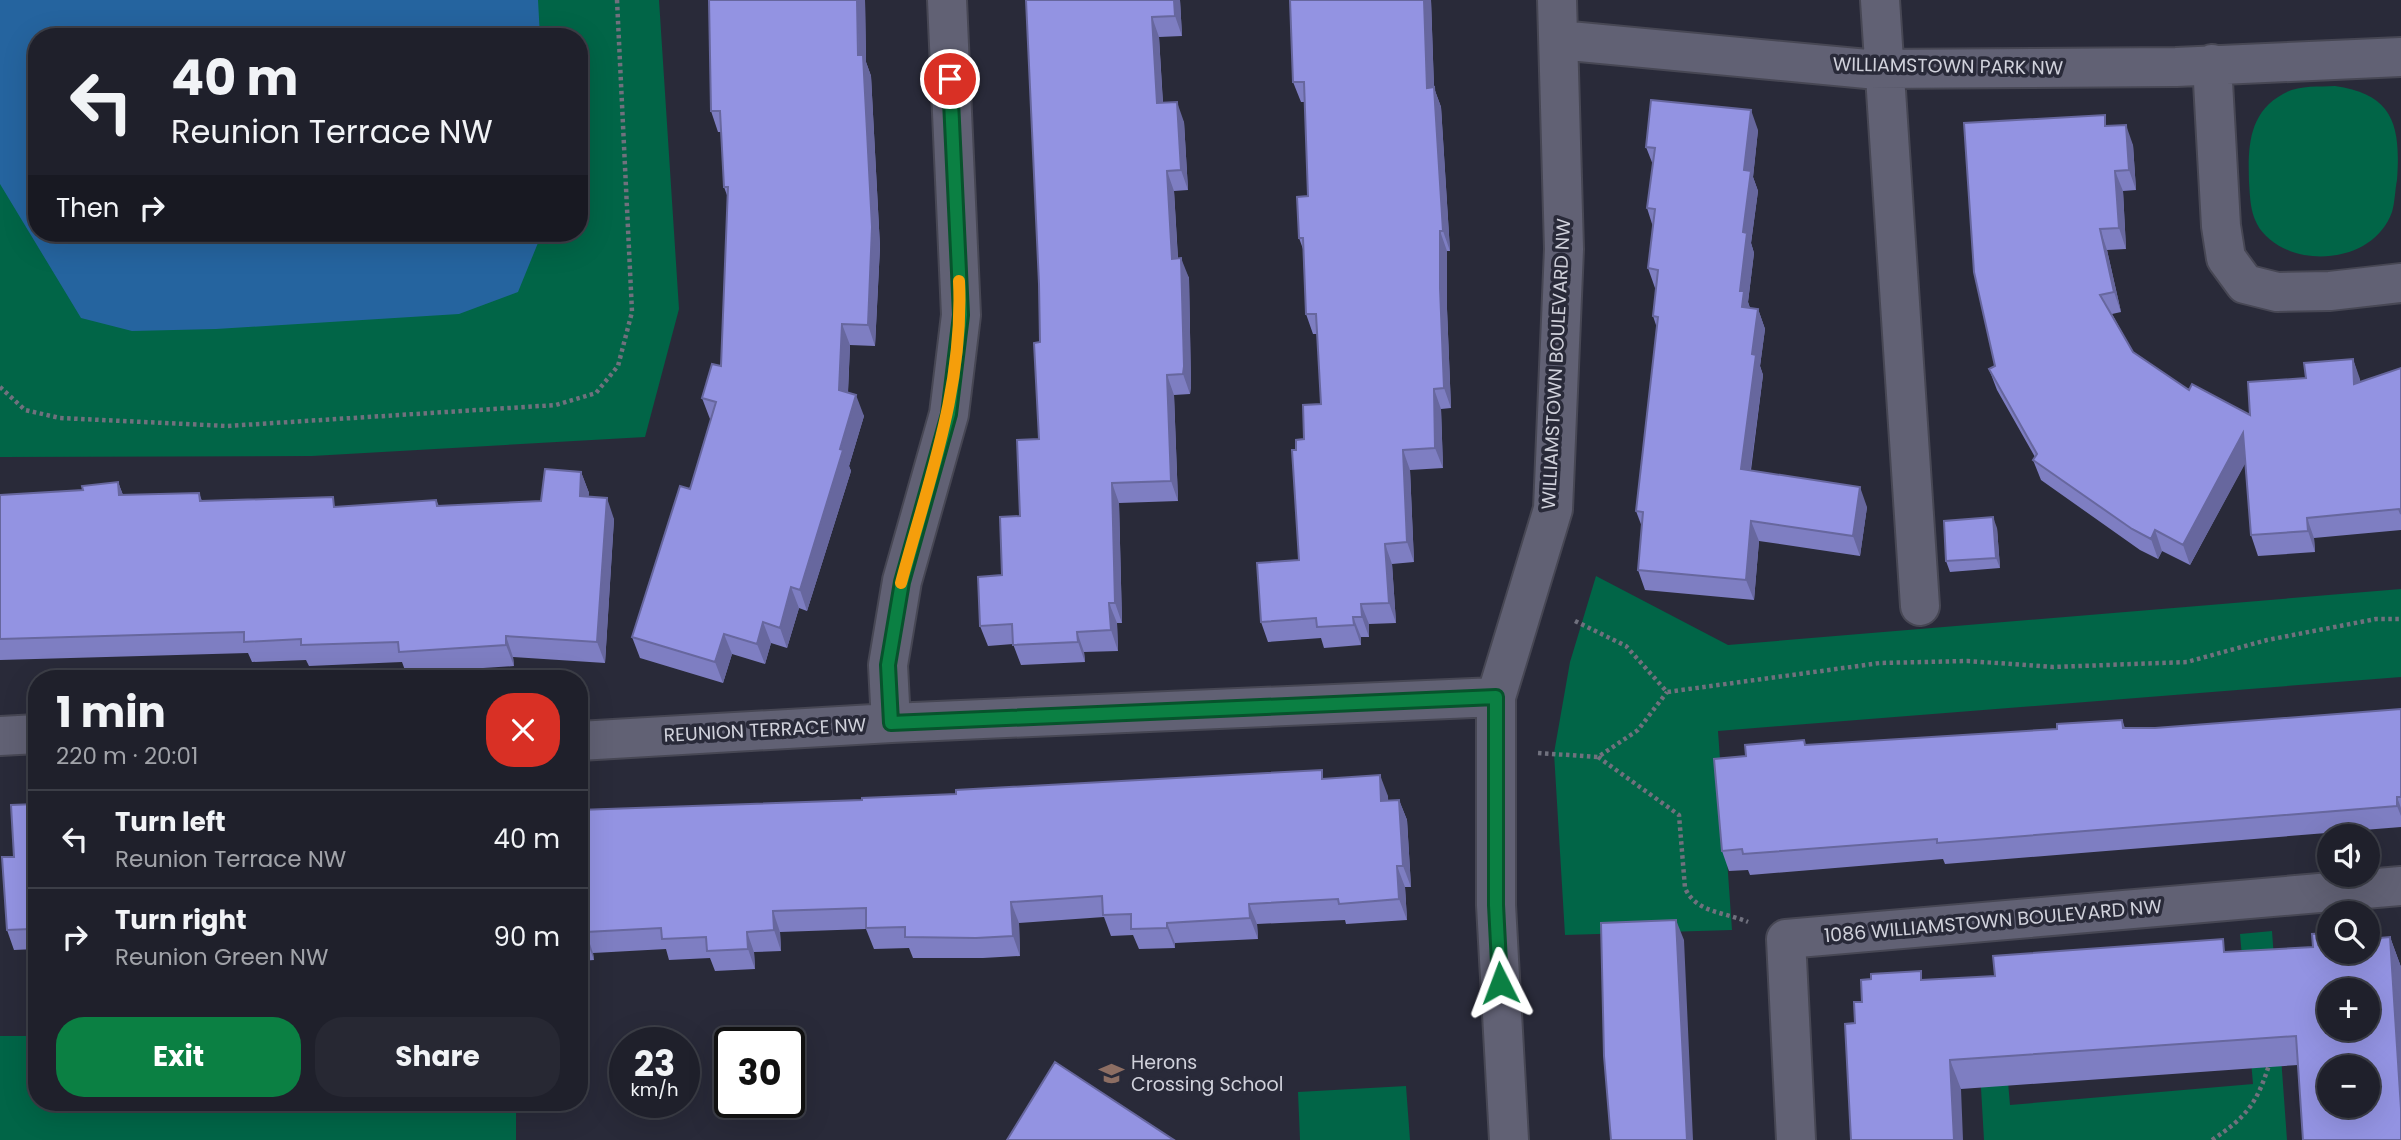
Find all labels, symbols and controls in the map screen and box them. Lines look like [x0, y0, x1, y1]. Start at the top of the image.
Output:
text: 40 m [171, 44, 298, 112]
pin [920, 49, 980, 109]
street label: WILLIAMSTOWN PARK NW [1833, 50, 2064, 82]
icon: left [56, 56, 147, 147]
icon: arrive [931, 60, 969, 98]
text: Reunion Terrace NW [171, 109, 493, 154]
icon: right [133, 189, 171, 227]
text: Then [56, 190, 119, 226]
street label: WILLIAMSTOWN BOULEVARD NW [1535, 217, 1577, 510]
text: 1 min [56, 683, 166, 742]
button: close [486, 693, 560, 767]
street label: REUNION TERRACE NW [663, 711, 867, 749]
text: 220 m · 20:01 [56, 740, 198, 772]
text: Turn left [115, 804, 226, 840]
icon: left [56, 820, 94, 858]
text: 40 m [494, 821, 560, 857]
map controls [2317, 824, 2380, 1118]
button: sound [2317, 824, 2380, 887]
text: Reunion Terrace NW [115, 843, 346, 875]
street label: 1086 WILLIAMSTOWN BOULEVARD NW [1823, 893, 2163, 949]
button: search [2317, 901, 2380, 964]
text: Turn right [115, 902, 247, 938]
icon: right [56, 918, 94, 956]
text: 90 m [494, 919, 560, 955]
text: Reunion Green NW [115, 941, 328, 973]
position arrow [1463, 946, 1537, 1020]
button: + [2317, 978, 2380, 1041]
button: Exit [56, 1017, 301, 1097]
button: Share [315, 1017, 560, 1097]
speed limit sign: 30 [714, 1027, 805, 1118]
text: 23 [634, 1039, 675, 1088]
place label: Herons Crossing School [1131, 1049, 1283, 1098]
button: − [2317, 1055, 2380, 1118]
school or university icon: Herons Crossing School [1097, 1059, 1125, 1087]
text: km/h [631, 1077, 678, 1102]

